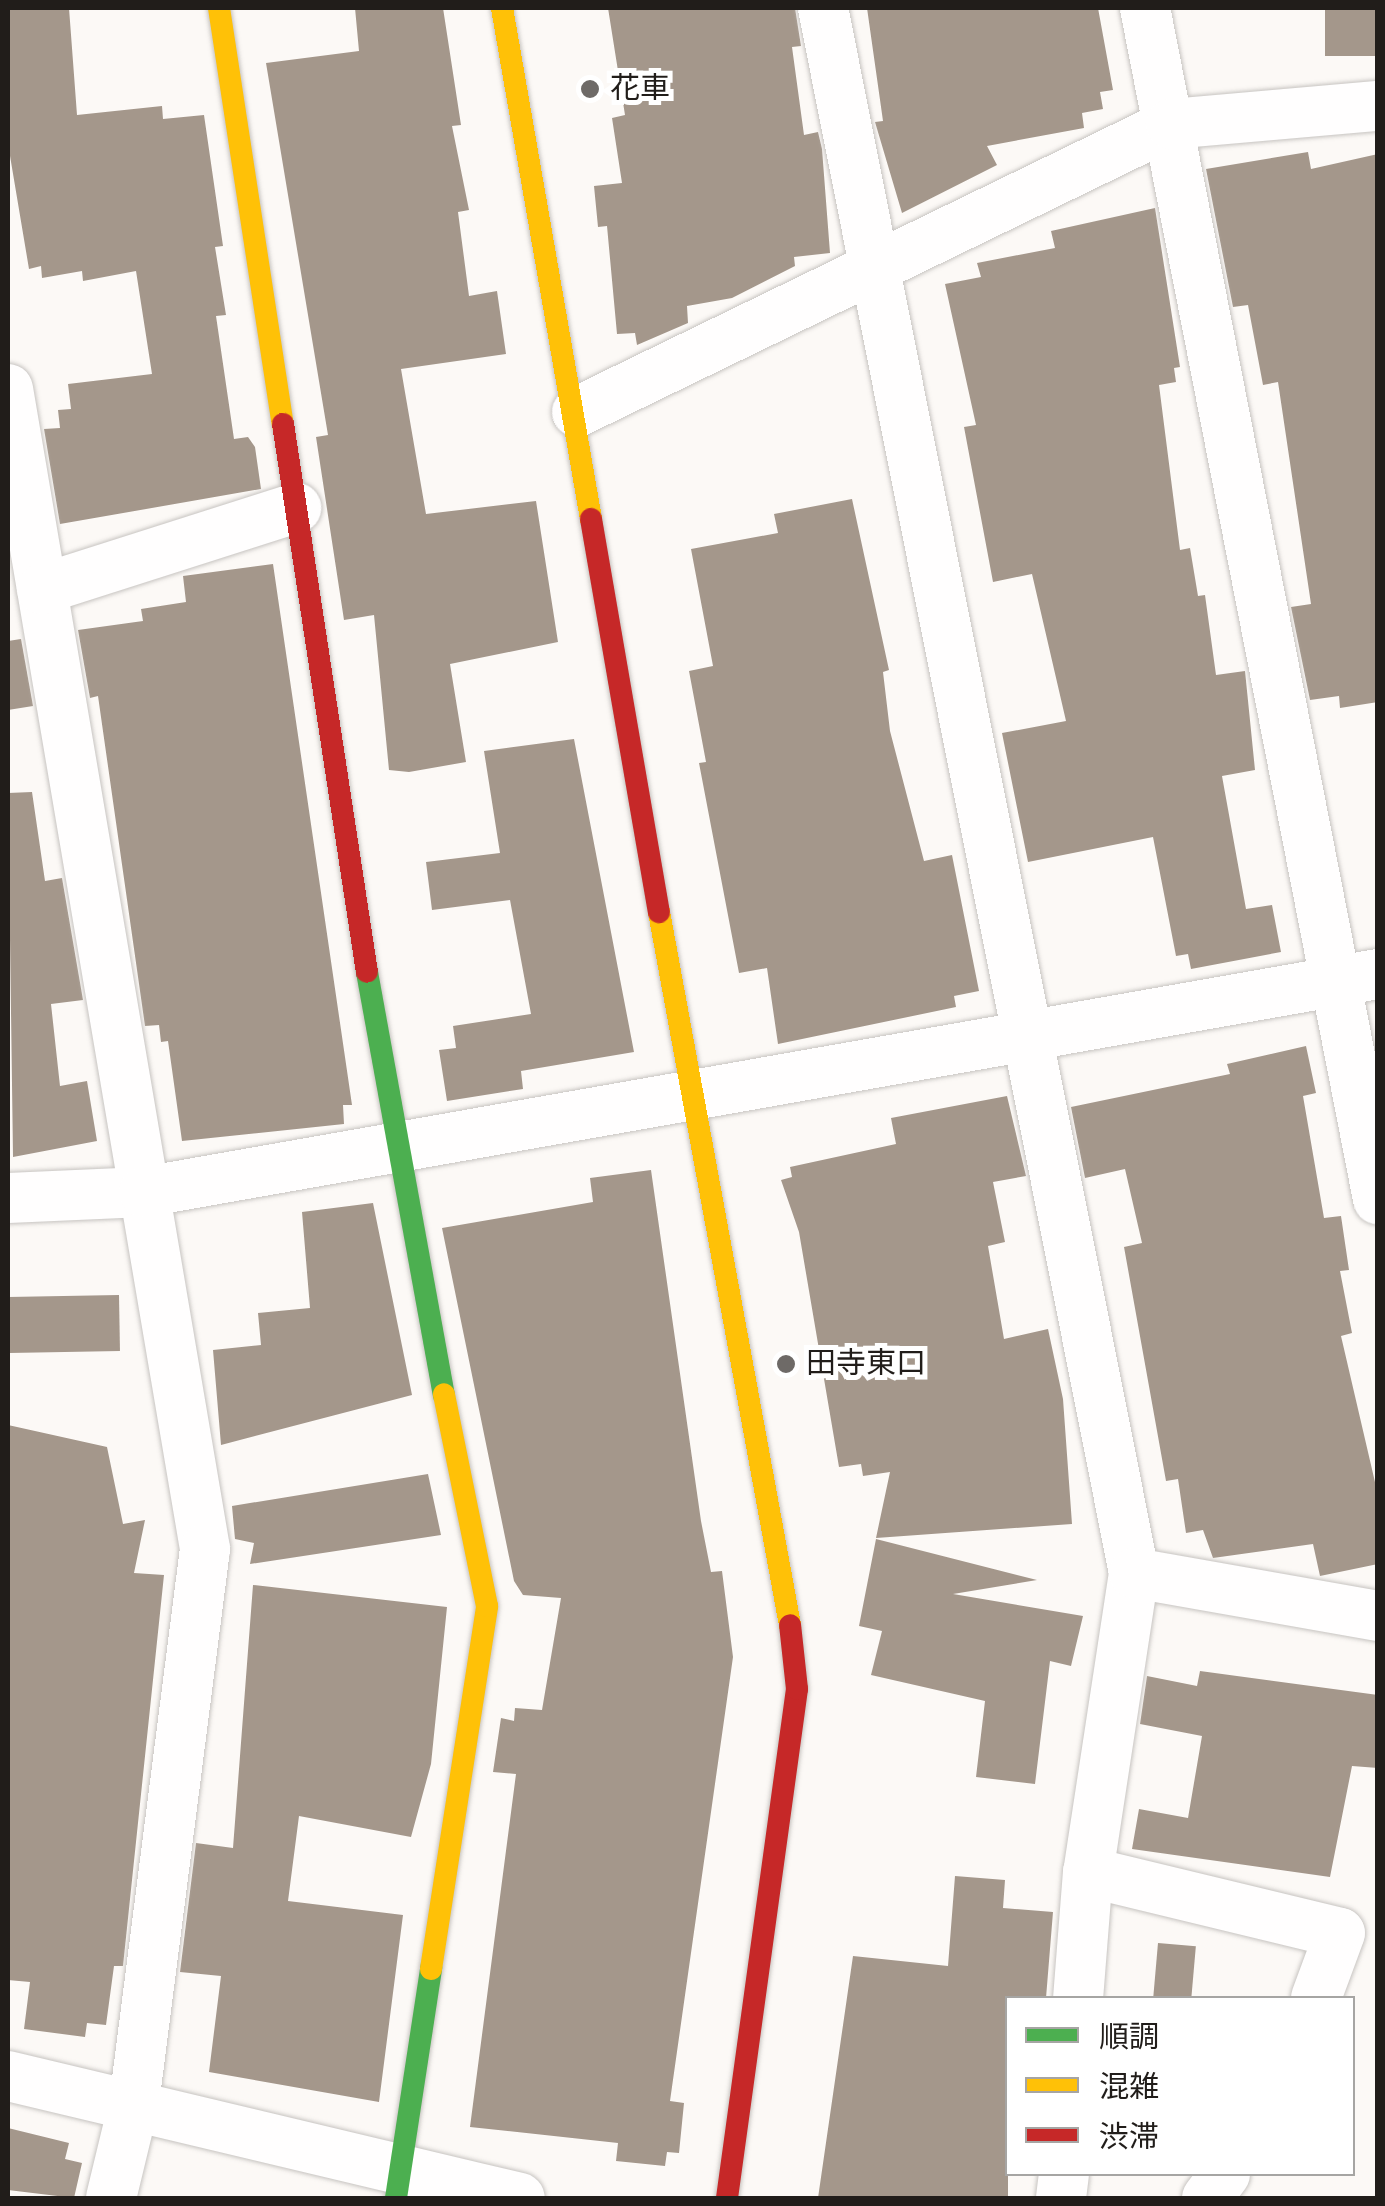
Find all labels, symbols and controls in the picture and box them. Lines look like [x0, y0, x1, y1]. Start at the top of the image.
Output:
place label: 花車 [610, 71, 670, 107]
marker: 花車 [579, 78, 601, 100]
place label: 田寺東口 [806, 1346, 926, 1382]
marker: 田寺東口 [775, 1353, 797, 1375]
legend [1005, 1996, 1355, 2176]
text: 順調 [1099, 2017, 1159, 2058]
text: 混雑 [1099, 2067, 1159, 2108]
text: 渋滞 [1099, 2117, 1159, 2158]

